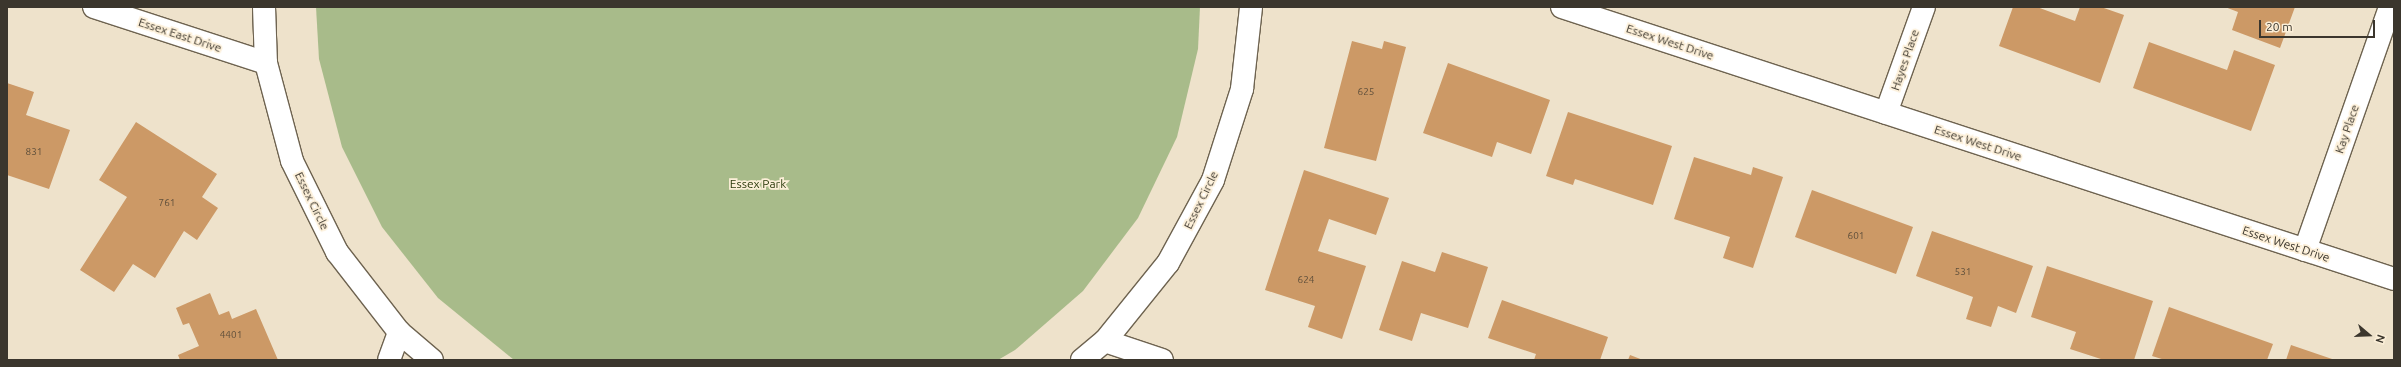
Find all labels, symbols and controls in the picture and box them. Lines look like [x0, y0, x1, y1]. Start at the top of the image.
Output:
scale bar [2261, 12, 2377, 38]
street label: Essex East Drive [137, 15, 223, 55]
text: 20 m [2266, 20, 2293, 33]
street label: Essex West Drive [1624, 21, 1716, 63]
street label: Hayes Place [1888, 28, 1922, 92]
house number: 625 [1358, 86, 1374, 98]
street label: Kay Place [2332, 103, 2362, 155]
street label: Essex West Drive [1932, 122, 2024, 164]
house number: 831 [26, 146, 42, 158]
street label: Essex Circle [1181, 169, 1221, 231]
street label: Essex Circle [292, 170, 332, 232]
park label: Essex Park [730, 177, 786, 191]
house number: 761 [159, 197, 175, 209]
street label: Essex West Drive [2240, 223, 2332, 265]
house number: 601 [1848, 230, 1864, 242]
house number: 531 [1955, 266, 1971, 278]
house number: 624 [1298, 274, 1314, 286]
north arrow [2349, 315, 2389, 355]
house number: 4401 [220, 329, 242, 341]
text: N [2373, 333, 2387, 345]

